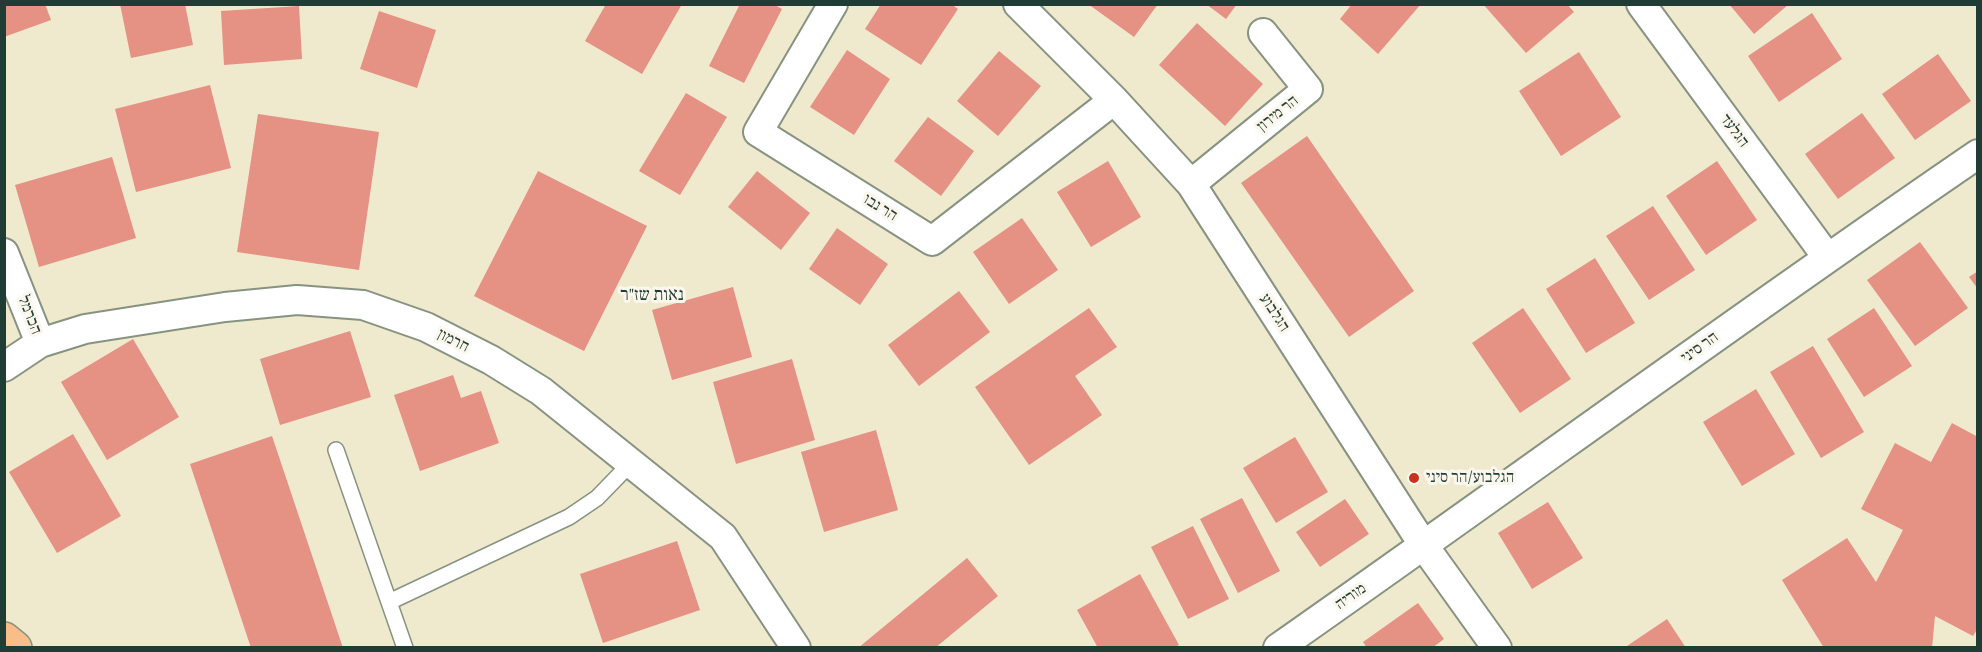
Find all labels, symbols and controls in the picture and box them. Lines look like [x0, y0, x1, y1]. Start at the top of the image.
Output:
street label: הר מירון [1253, 92, 1303, 136]
street label: הגלעד [1715, 111, 1753, 151]
street label: הר נבו [859, 190, 901, 226]
district label: נאות שז"ר [620, 285, 684, 307]
street label: הגלבוע [1255, 290, 1293, 336]
street label: הכרמל [13, 293, 45, 337]
street label: חרמון [434, 325, 472, 357]
street label: הר סיני [1678, 328, 1722, 368]
place label: הגלבוע/הר סיני [1426, 468, 1514, 488]
marker: הגלבוע/הר סיני [1407, 471, 1421, 485]
street label: מוריה [1332, 580, 1370, 614]

